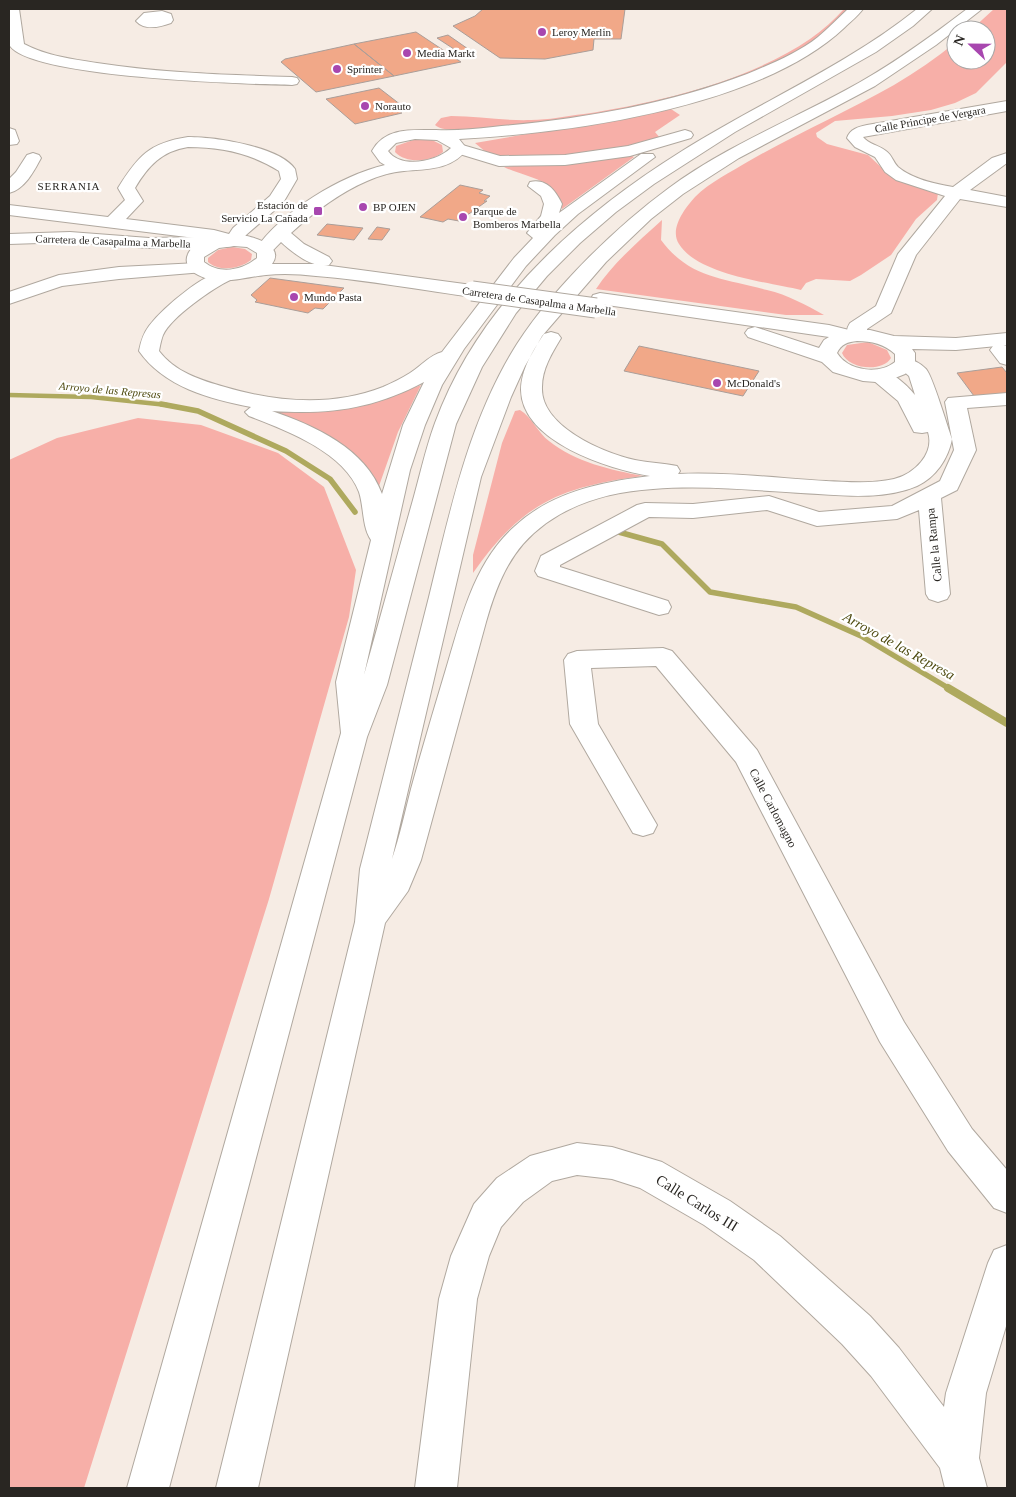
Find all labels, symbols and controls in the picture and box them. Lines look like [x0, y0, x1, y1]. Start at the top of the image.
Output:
north arrow [946, 20, 996, 70]
marker: Leroy Merlin [536, 26, 548, 38]
place label: Leroy Merlin [552, 26, 611, 38]
text: N [951, 33, 968, 48]
marker: Media Markt [401, 47, 413, 59]
place label: Media Markt [417, 47, 475, 59]
marker: Sprinter [331, 63, 343, 75]
place label: Sprinter [347, 63, 383, 75]
marker: Norauto [359, 100, 371, 112]
place label: Norauto [375, 100, 412, 112]
street label: Calle Principe de Vergara [874, 103, 986, 135]
district label: SERRANIA [37, 180, 101, 192]
place label: Estación de Servicio La Cañada [221, 199, 308, 224]
marker: BP OJEN [357, 201, 369, 213]
place label: BP OJEN [373, 201, 416, 213]
marker: Estación de Servicio La Cañada [312, 205, 324, 217]
place label: Parque de Bomberos Marbella [473, 205, 561, 230]
marker: Parque de Bomberos Marbella [457, 211, 469, 223]
street label: Carretera de Casapalma a Marbella [35, 232, 191, 250]
street label: Carretera de Casapalma a Marbella [461, 284, 617, 318]
marker: Mundo Pasta [288, 291, 300, 303]
place label: Mundo Pasta [304, 291, 362, 303]
marker: McDonald's [711, 377, 723, 389]
place label: McDonald's [727, 377, 780, 389]
water label: Arroyo de las Represas [58, 379, 161, 400]
street label: Calle la Rampa [923, 507, 945, 583]
water label: Arroyo de las Represa [840, 609, 957, 683]
street label: Calle Carlomagno [746, 766, 800, 850]
street label: Calle Carlos III [653, 1171, 741, 1235]

